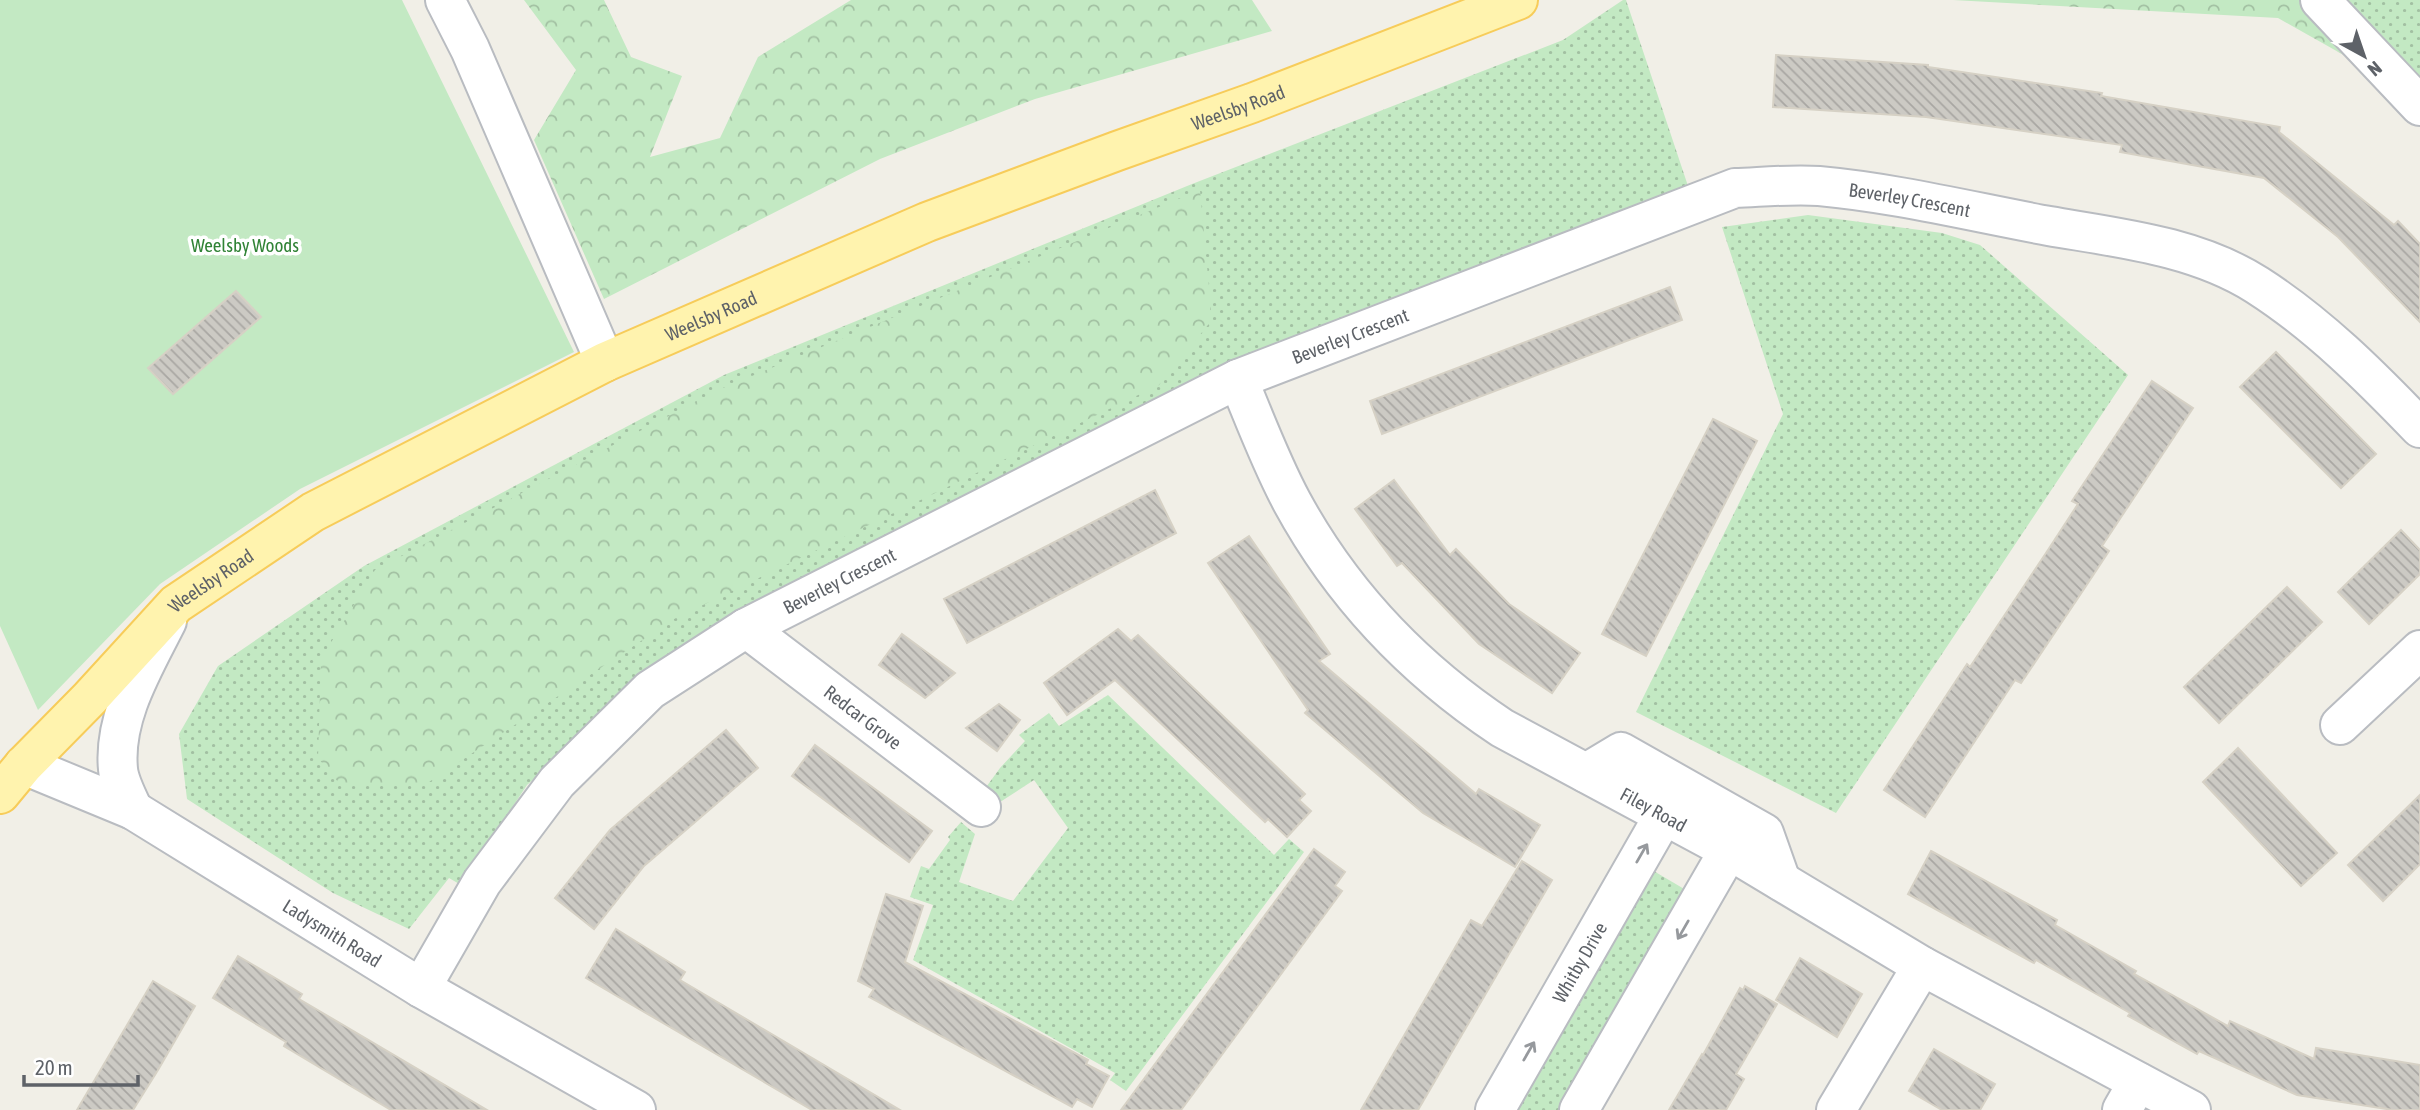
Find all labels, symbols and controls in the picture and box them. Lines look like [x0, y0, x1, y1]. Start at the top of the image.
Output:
north arrow [2329, 21, 2399, 91]
text: N [2364, 57, 2386, 81]
street label: Weelsby Road [1188, 80, 1288, 135]
street label: Beverley Crescent [1848, 178, 1972, 221]
park label: Weelsby Woods [191, 234, 299, 256]
street label: Weelsby Road [662, 286, 760, 345]
street label: Beverley Crescent [1289, 304, 1412, 368]
street label: Beverley Crescent [779, 543, 899, 618]
street label: Weelsby Road [163, 544, 257, 617]
street label: Redcar Grove [820, 680, 906, 754]
street label: Filey Road [1617, 783, 1691, 836]
one-way arrow [1635, 844, 1649, 864]
street label: Ladysmith Road [279, 894, 385, 972]
street label: Whitby Drive [1548, 918, 1611, 1007]
one-way arrow [1676, 919, 1689, 940]
one-way arrow [1522, 1041, 1536, 1061]
scale bar [24, 1044, 138, 1088]
text: 20 m [35, 1055, 73, 1079]

